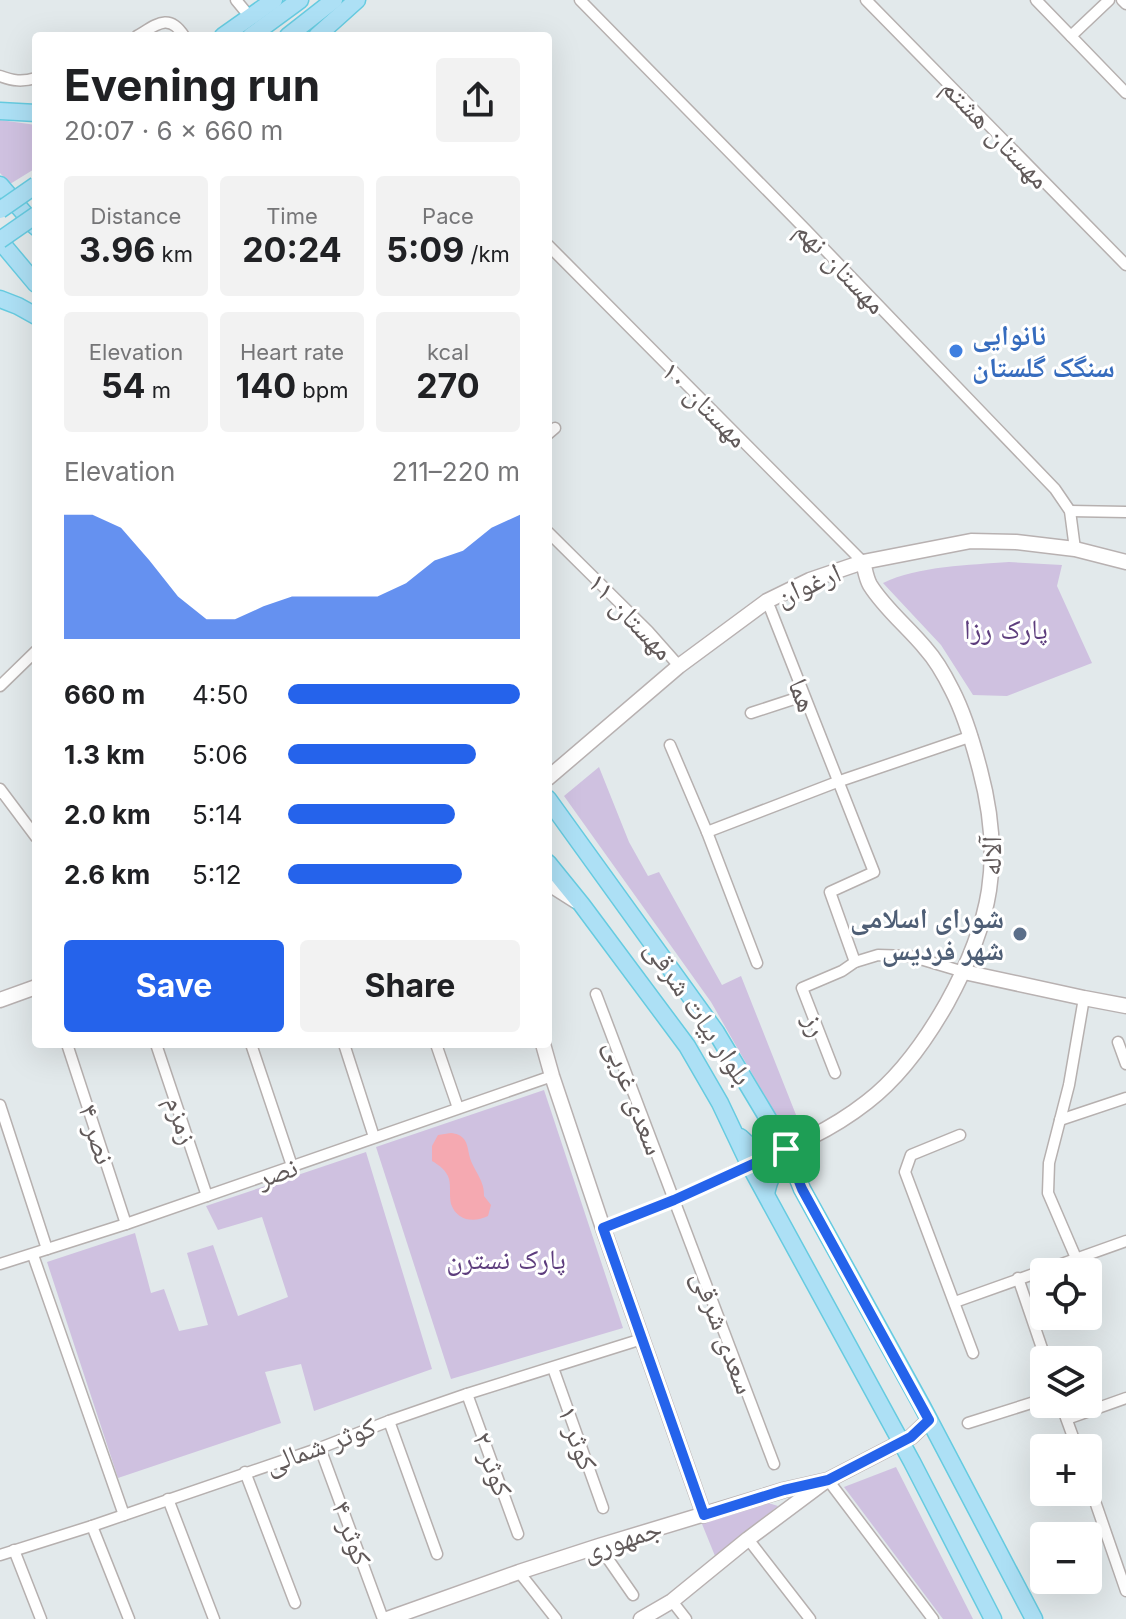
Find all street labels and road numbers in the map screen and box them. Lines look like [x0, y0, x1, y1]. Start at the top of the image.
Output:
street label: مهستان هشتم [933, 70, 1057, 197]
street label: مهستان نهم [787, 213, 894, 322]
street label: مهستان ۱۰ [655, 354, 755, 454]
street label: ارغوان [770, 555, 846, 613]
street label: مهستان ۱۱ [581, 565, 681, 667]
street label: هما [781, 674, 825, 716]
street label: آلاله [974, 835, 1008, 876]
street label: بلوار بیات شرقی [637, 933, 760, 1092]
street label: رز [796, 1008, 836, 1041]
street label: سعدی غربی [597, 1034, 673, 1160]
street label: زمزم [156, 1092, 206, 1149]
street label: نصر ۴ [71, 1100, 123, 1168]
street label: نصر [251, 1149, 302, 1195]
street label: سعدی شرقی [684, 1266, 763, 1399]
street label: کوثر ۱ [551, 1401, 605, 1475]
street label: کوثر شمالی [260, 1409, 381, 1482]
street label: کوثر ۲ [466, 1427, 520, 1501]
street label: کوثر ۴ [325, 1496, 379, 1570]
street label: جمهوری [578, 1510, 666, 1568]

